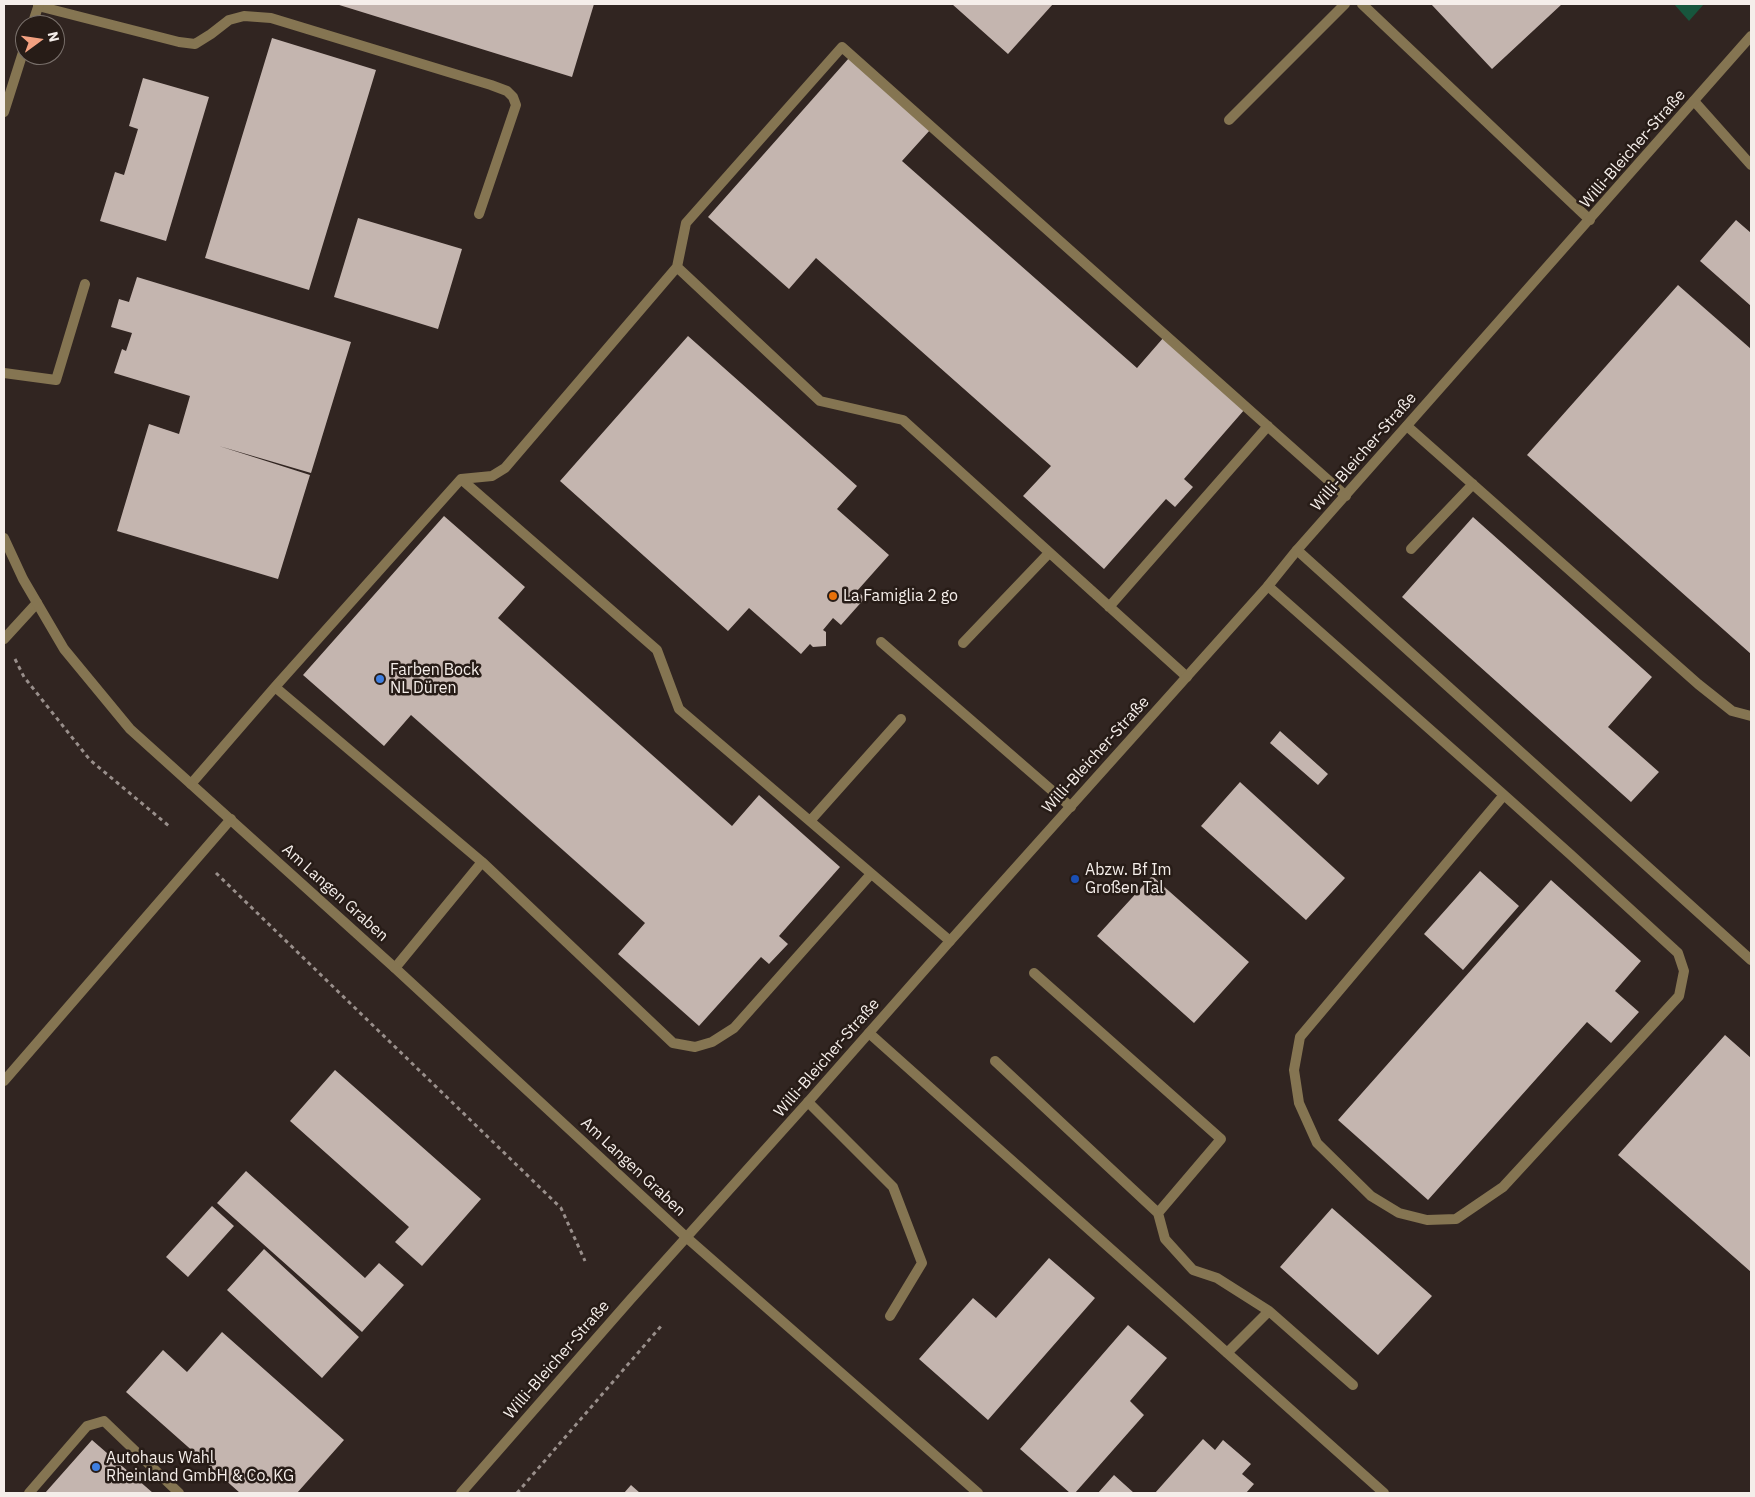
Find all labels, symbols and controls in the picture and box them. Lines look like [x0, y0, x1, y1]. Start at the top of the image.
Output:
north arrow [15, 15, 65, 65]
text: N [44, 30, 64, 44]
street label: Willi-Bleicher-Straße [1576, 86, 1690, 212]
street label: Willi-Bleicher-Straße [1307, 389, 1421, 515]
place label: La Famiglia 2 go [843, 586, 958, 606]
marker: La Famiglia 2 go [827, 590, 839, 602]
place label: Farben Bock NL Düren [390, 660, 480, 698]
marker: Farben Bock NL Düren [374, 673, 386, 685]
street label: Willi-Bleicher-Straße [1038, 693, 1154, 817]
street label: Am Langen Graben [278, 840, 392, 946]
place label: Abzw. Bf Im Großen Tal [1085, 860, 1172, 898]
marker: Abzw. Bf Im Großen Tal [1069, 873, 1081, 885]
street label: Willi-Bleicher-Straße [770, 995, 884, 1121]
street label: Am Langen Graben [577, 1114, 689, 1220]
street label: Willi-Bleicher-Straße [500, 1297, 614, 1423]
place label: Autohaus Wahl Rheinland GmbH & Co. KG [106, 1448, 294, 1486]
marker: Autohaus Wahl Rheinland GmbH & Co. KG [90, 1461, 102, 1473]

